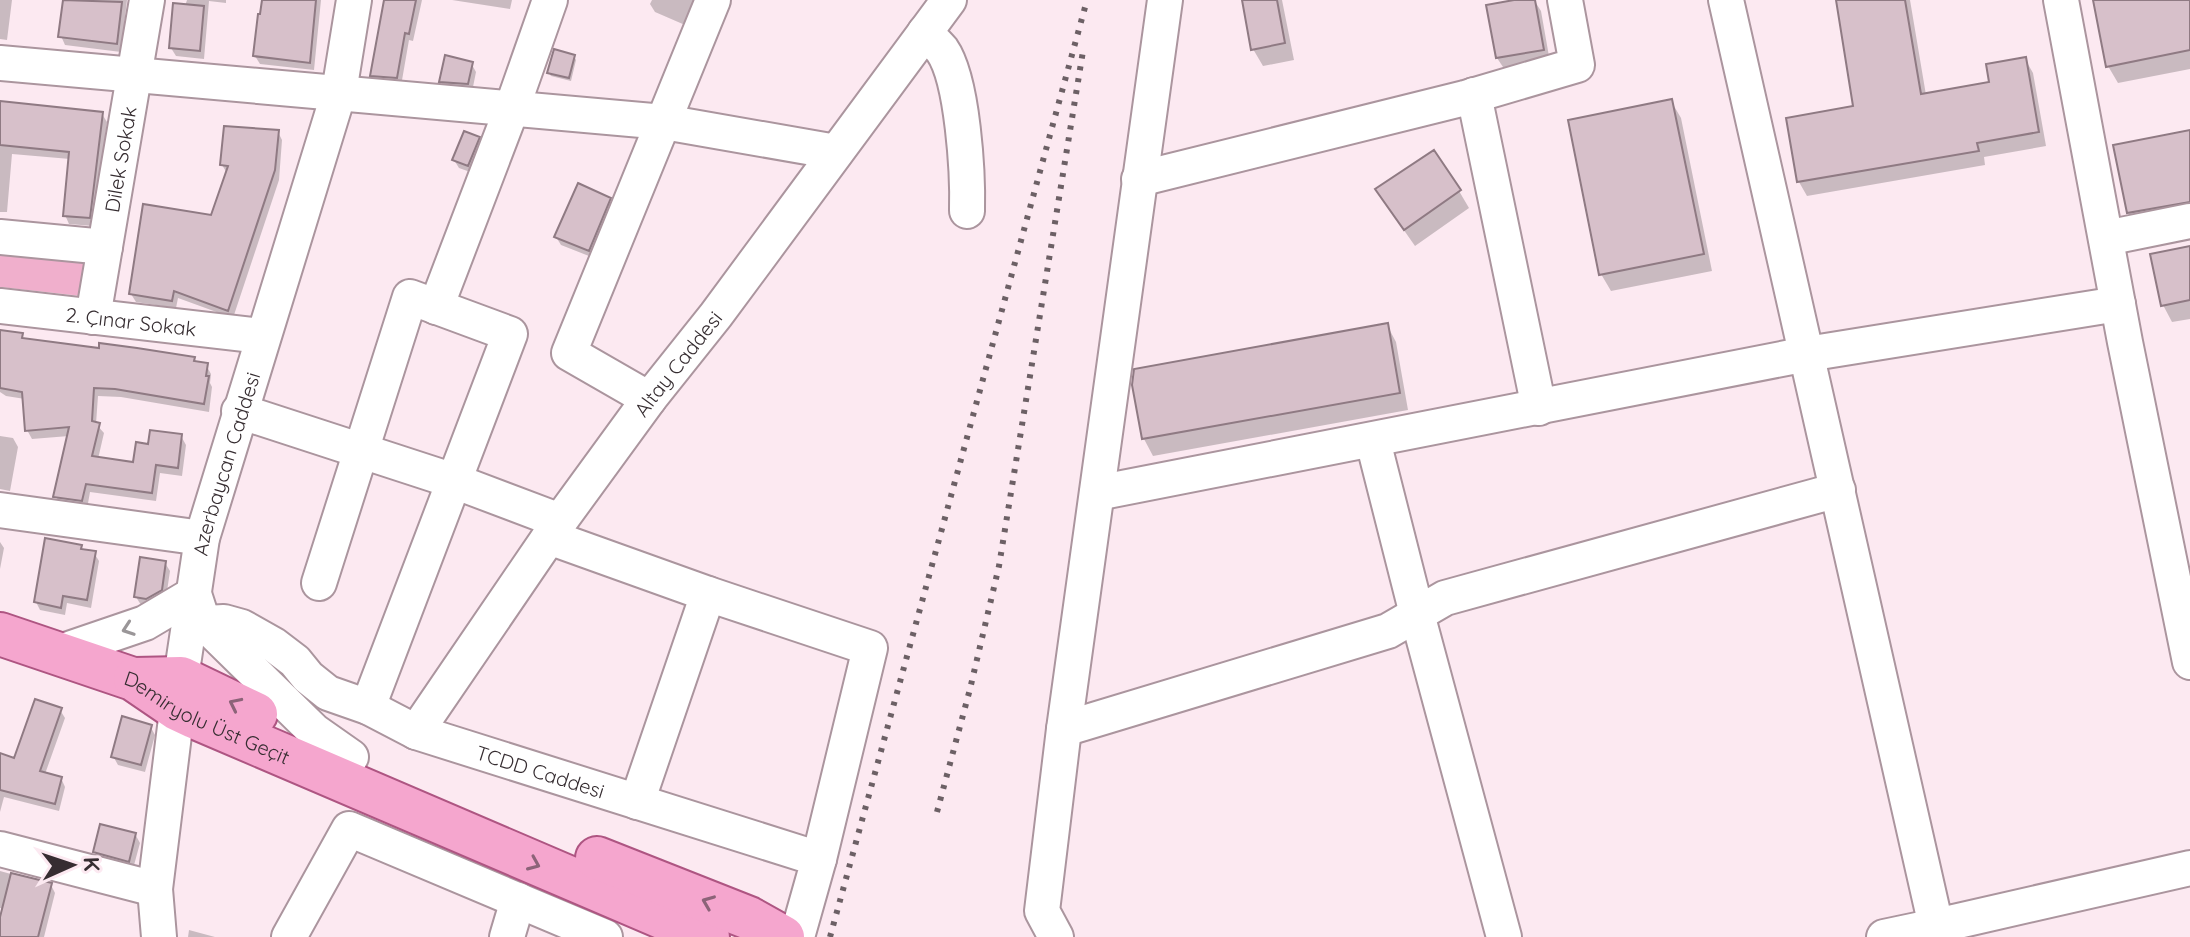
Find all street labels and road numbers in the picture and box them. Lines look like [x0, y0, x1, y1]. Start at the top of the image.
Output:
street label: Dilek Sokak [99, 104, 141, 214]
street label: 2. Çınar Sokak [65, 301, 198, 341]
street label: Altay Caddesi [628, 306, 727, 421]
street label: Azerbaycan Caddesi [187, 369, 265, 557]
street label: Demiryolu Üst Geçit [121, 665, 294, 769]
street label: TCDD Caddesi [473, 739, 608, 803]

